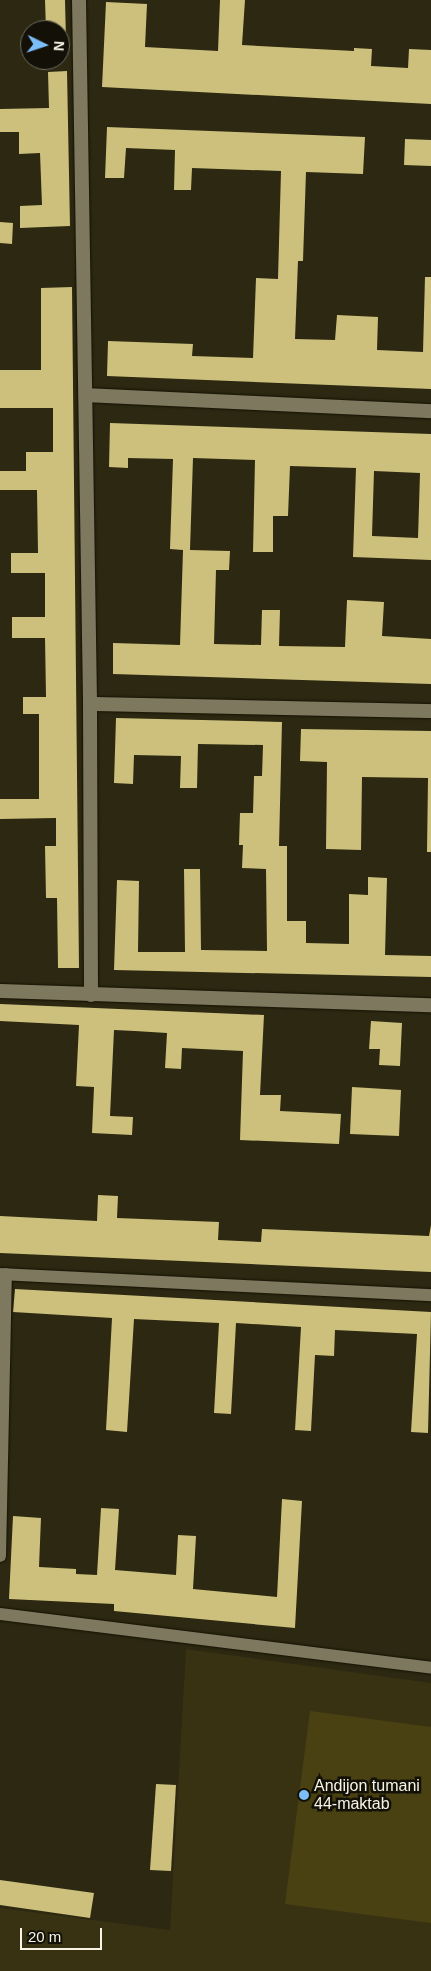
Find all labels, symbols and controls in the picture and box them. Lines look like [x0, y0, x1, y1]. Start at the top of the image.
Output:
north arrow [20, 20, 70, 70]
text: N [51, 40, 67, 52]
place label: Andijon tumani 44-maktab [314, 1776, 420, 1814]
marker: Andijon tumani 44-maktab [298, 1789, 310, 1801]
scale bar [22, 1918, 105, 1950]
text: 20 m [28, 1928, 61, 1945]

